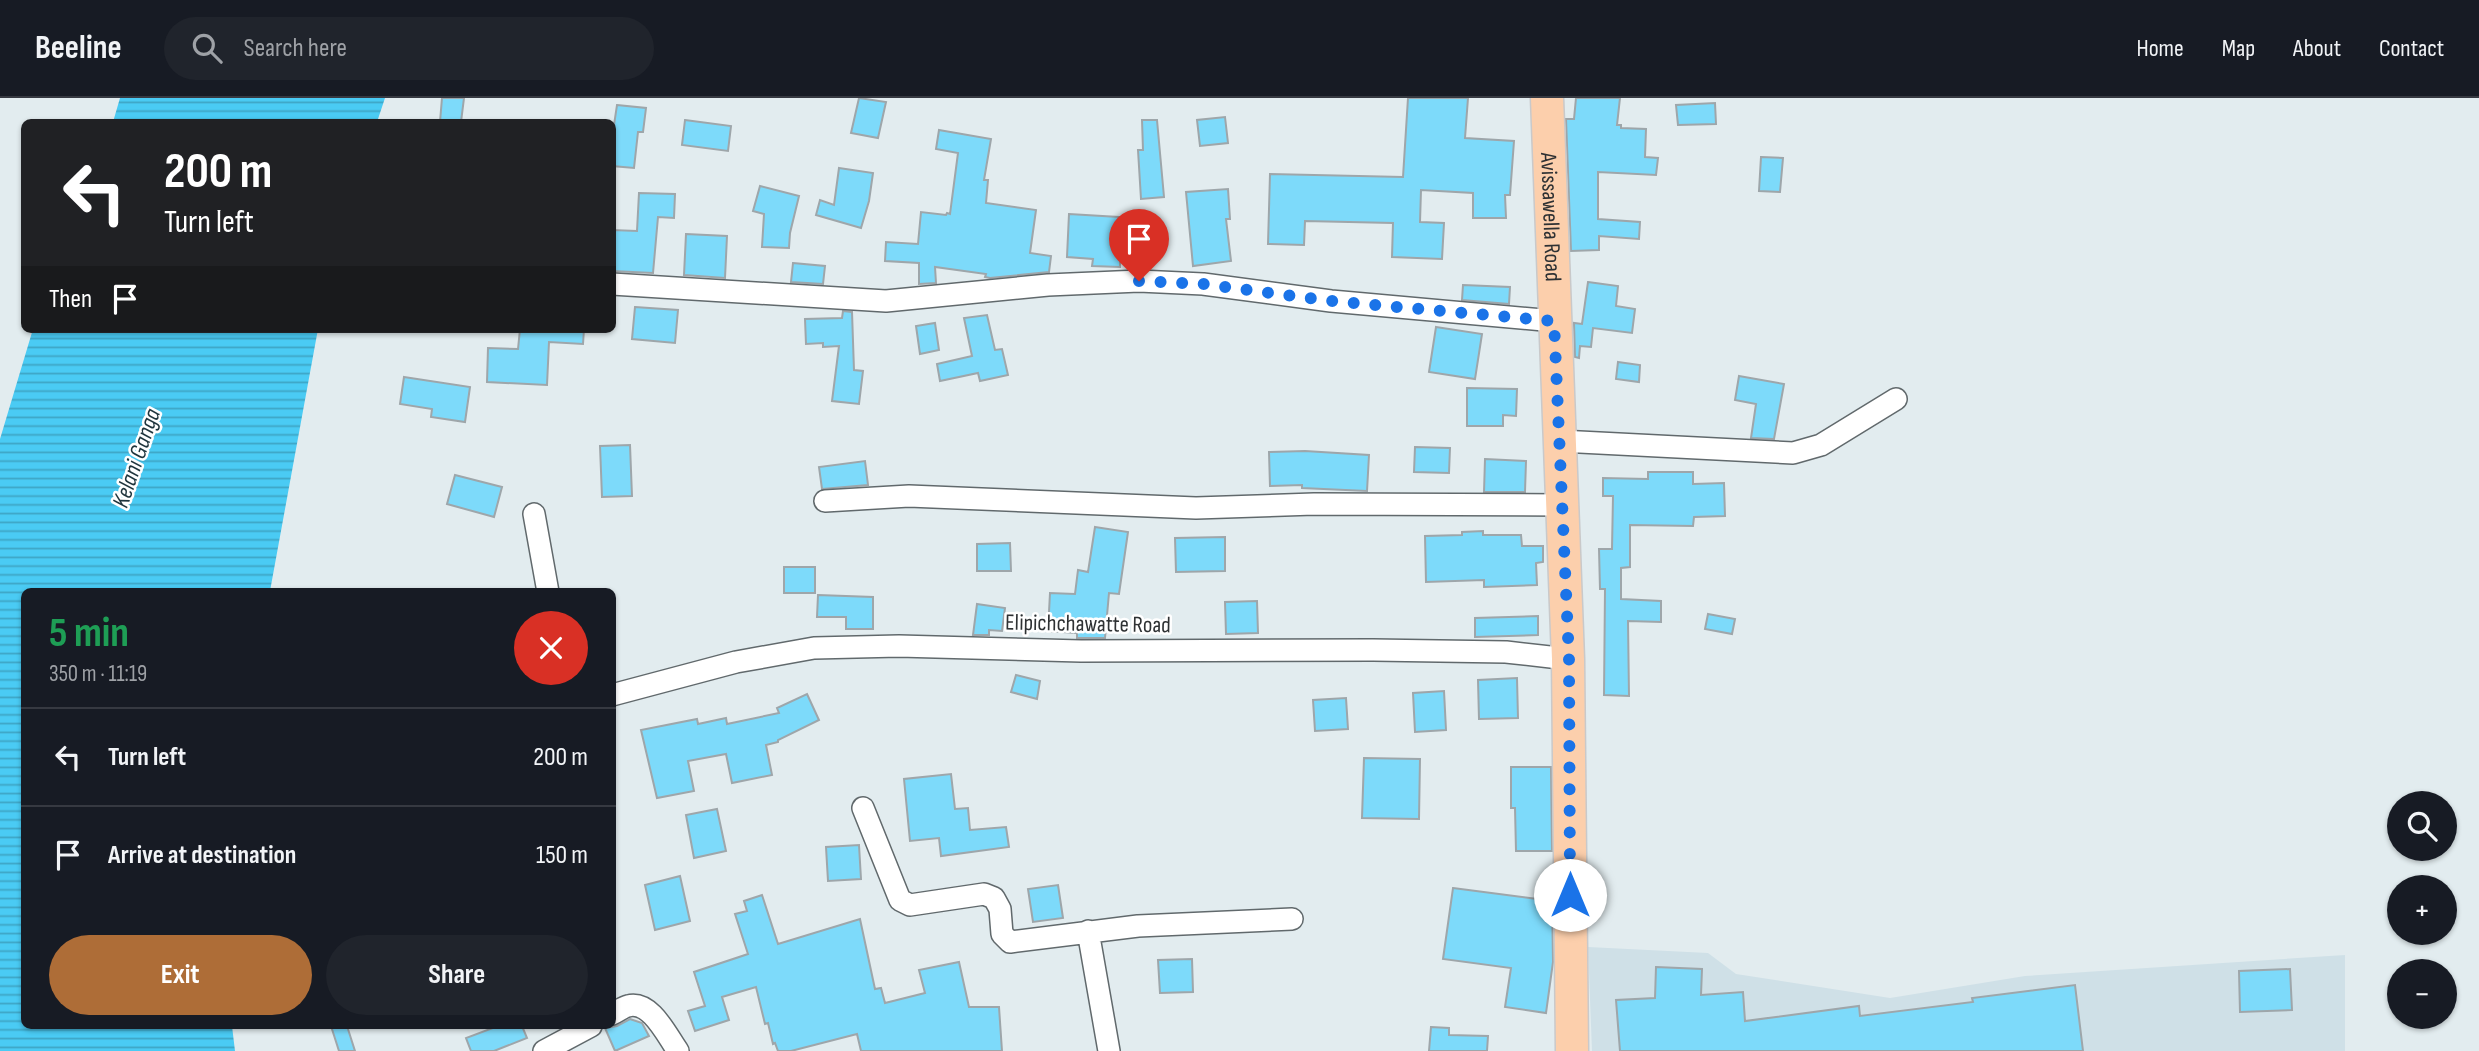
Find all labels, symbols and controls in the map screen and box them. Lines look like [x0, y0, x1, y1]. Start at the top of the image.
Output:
search box [164, 17, 654, 80]
text: Beeline [35, 28, 122, 68]
icon: search [188, 29, 226, 67]
text: Search here [244, 33, 347, 64]
text: Home [2136, 34, 2184, 63]
text: Map [2222, 34, 2255, 63]
text: About [2293, 34, 2341, 63]
text: Contact [2379, 34, 2444, 63]
text: 200 m [164, 143, 272, 202]
icon: left [49, 147, 140, 238]
street label: Avissawella Road [1534, 151, 1567, 282]
text: Turn left [164, 203, 254, 242]
pin [1109, 209, 1169, 281]
icon: arrive [1120, 220, 1158, 258]
icon: arrive [106, 280, 144, 318]
text: Then [49, 284, 92, 315]
water label: Kelani Ganga [106, 405, 167, 512]
text: 5 min [49, 608, 129, 659]
street label: Elipichchawatte Road [1005, 609, 1171, 639]
button: close [514, 611, 588, 685]
text: 350 m · 11:19 [49, 660, 147, 688]
icon: left [49, 738, 87, 776]
text: Turn left [108, 742, 186, 773]
text: 200 m [533, 742, 588, 773]
map controls [2387, 791, 2457, 1029]
button: search [2387, 791, 2457, 861]
icon: arrive [49, 836, 87, 874]
text: Arrive at destination [108, 840, 296, 871]
text: 150 m [536, 840, 588, 871]
position arrow [1533, 858, 1607, 932]
button: + [2387, 875, 2457, 945]
button: Exit [49, 935, 312, 1015]
button: Share [326, 935, 588, 1015]
button: − [2387, 959, 2457, 1029]

